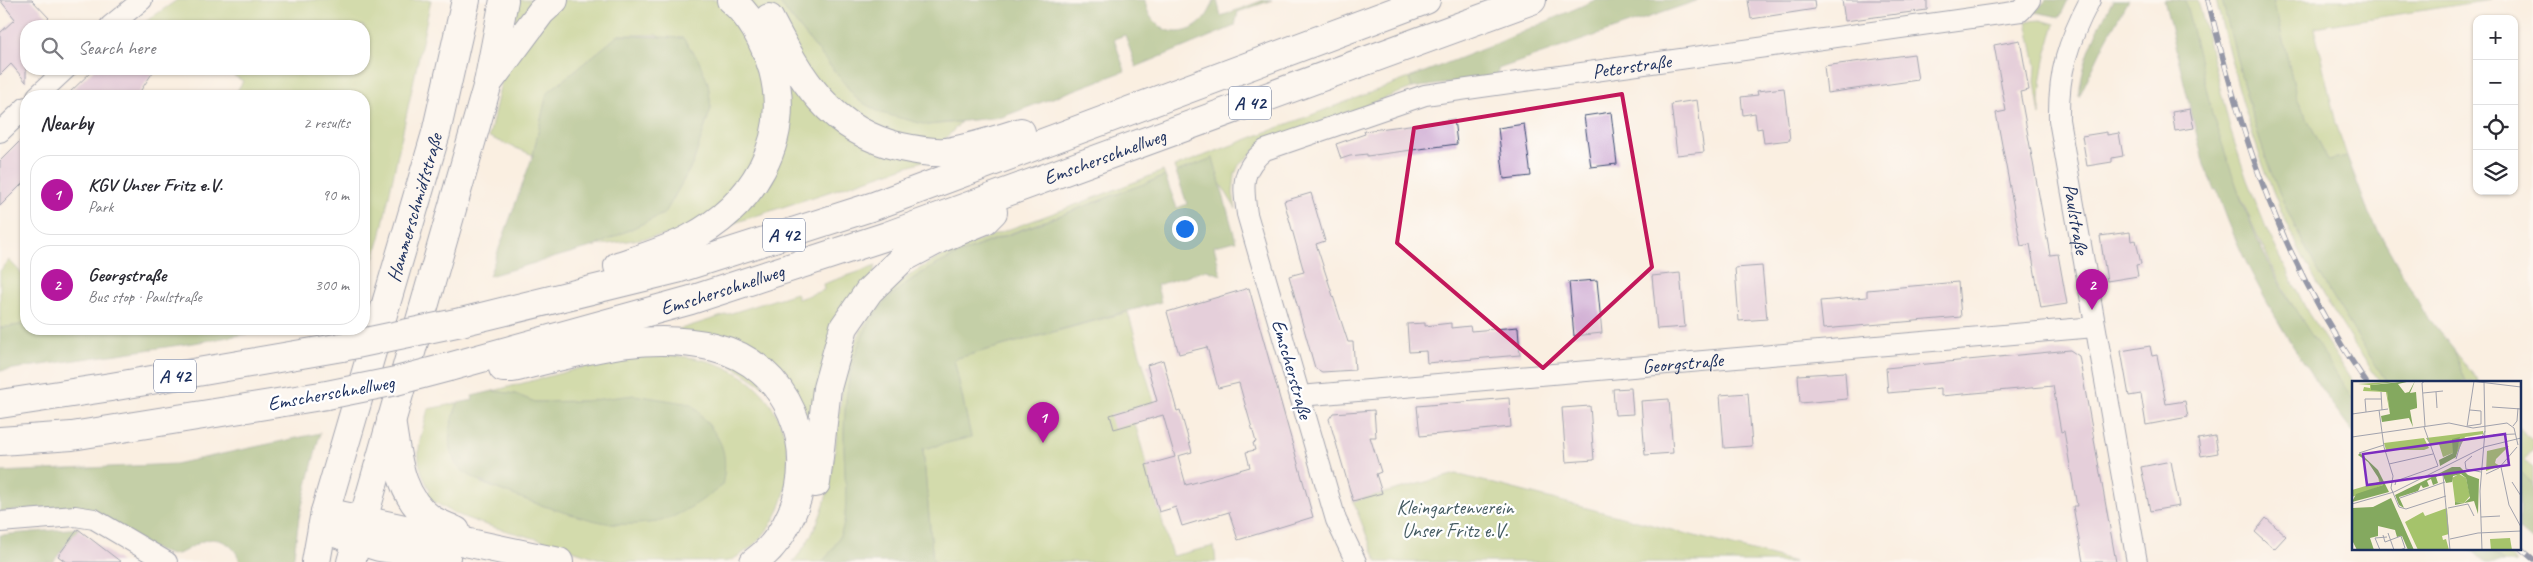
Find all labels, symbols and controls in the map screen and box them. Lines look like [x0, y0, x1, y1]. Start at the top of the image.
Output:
map controls [2473, 15, 2518, 195]
button: + [2473, 15, 2518, 60]
search box [20, 20, 370, 75]
icon: search [38, 34, 66, 62]
text: Search here [78, 36, 155, 60]
street label: Peterstraße [1591, 48, 1674, 84]
button: − [2473, 60, 2518, 105]
road number: A 42 [1229, 86, 1271, 120]
button: locate [2473, 105, 2518, 150]
text: Nearby [40, 110, 93, 136]
text: 2 results [303, 113, 350, 133]
street label: Emscherschnellweg [1040, 122, 1170, 190]
street label: Hammerschmidtstraße [381, 129, 448, 285]
button: layers [2473, 150, 2518, 195]
text: KGV Unser Fritz e.V. [88, 173, 223, 197]
street label: Paulstraße [2058, 182, 2095, 258]
text: 1 [53, 185, 61, 205]
text: 90 m [322, 185, 349, 205]
text: Park [88, 197, 113, 217]
your location [1172, 216, 1198, 242]
road number: A 42 [763, 218, 805, 252]
street label: Emscherschnellweg [658, 258, 788, 320]
text: Georgstraße [88, 263, 166, 287]
pin: 2 [2076, 269, 2108, 310]
text: 2 [53, 275, 61, 295]
text: 300 m [315, 275, 349, 295]
text: Bus stop · Paulstraße [88, 287, 202, 307]
street label: Emscherstraße [1266, 316, 1319, 423]
street label: Georgstraße [1641, 347, 1725, 379]
road number: A 42 [154, 360, 196, 392]
street label: Emscherschnellweg [266, 369, 397, 416]
inset map [2352, 381, 2520, 550]
pin: 1 [1027, 402, 1059, 443]
park label: Kleingartenverein Unser Fritz e.V. [1397, 495, 1514, 543]

